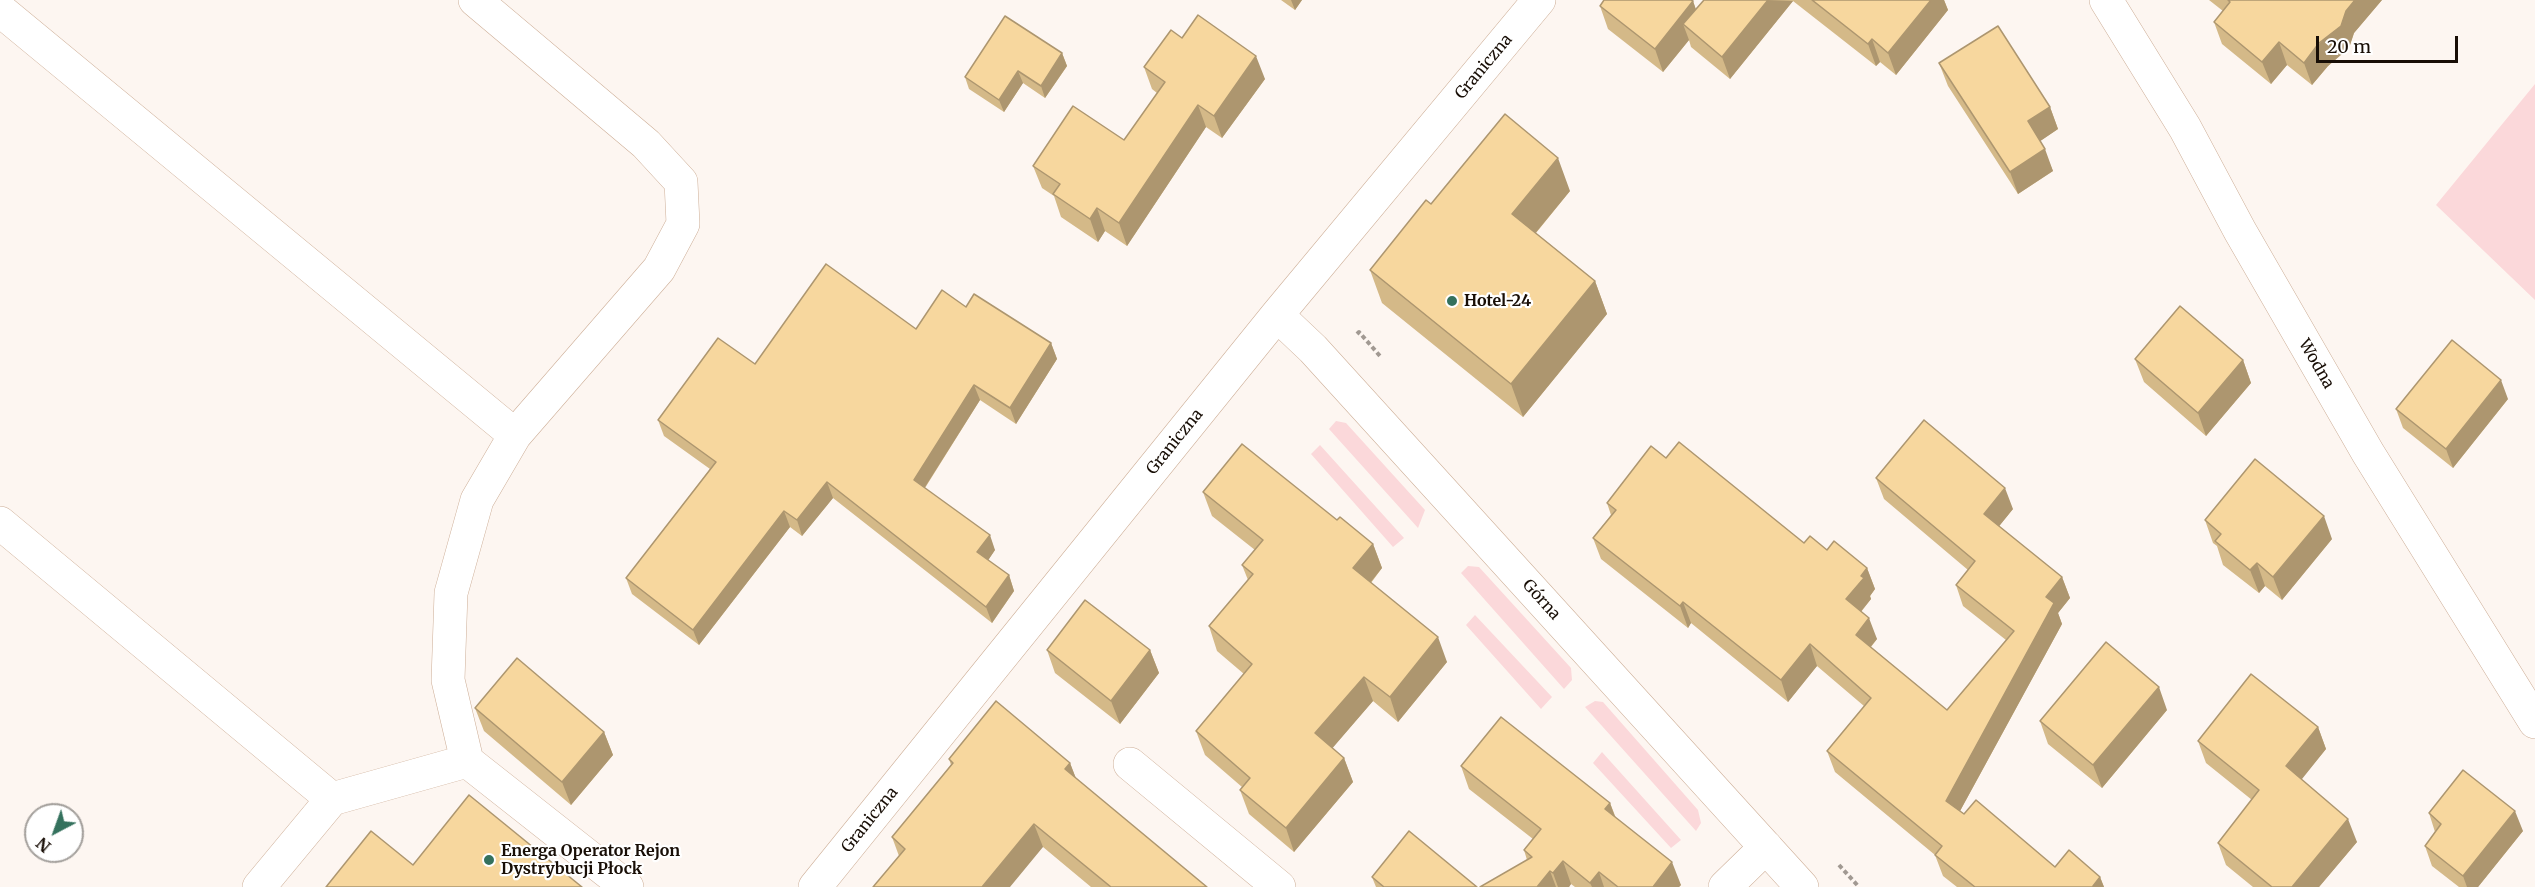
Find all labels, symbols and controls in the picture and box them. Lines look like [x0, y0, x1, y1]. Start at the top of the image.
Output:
scale bar [2319, 24, 2462, 62]
street label: Graniczna [1451, 31, 1517, 103]
text: 20 m [2327, 35, 2371, 58]
place label: Hotel-24 [1464, 291, 1531, 311]
marker: Hotel-24 [1445, 294, 1459, 308]
street label: Wodna [2294, 336, 2338, 392]
street label: Graniczna [1143, 405, 1207, 479]
street label: Górna [1518, 576, 1564, 624]
street label: Graniczna [838, 783, 902, 857]
north arrow [24, 803, 84, 863]
text: N [32, 833, 55, 857]
place label: Energa Operator Rejon Dystrybucji Płock [501, 841, 680, 879]
marker: Energa Operator Rejon Dystrybucji Płock [482, 853, 496, 867]

